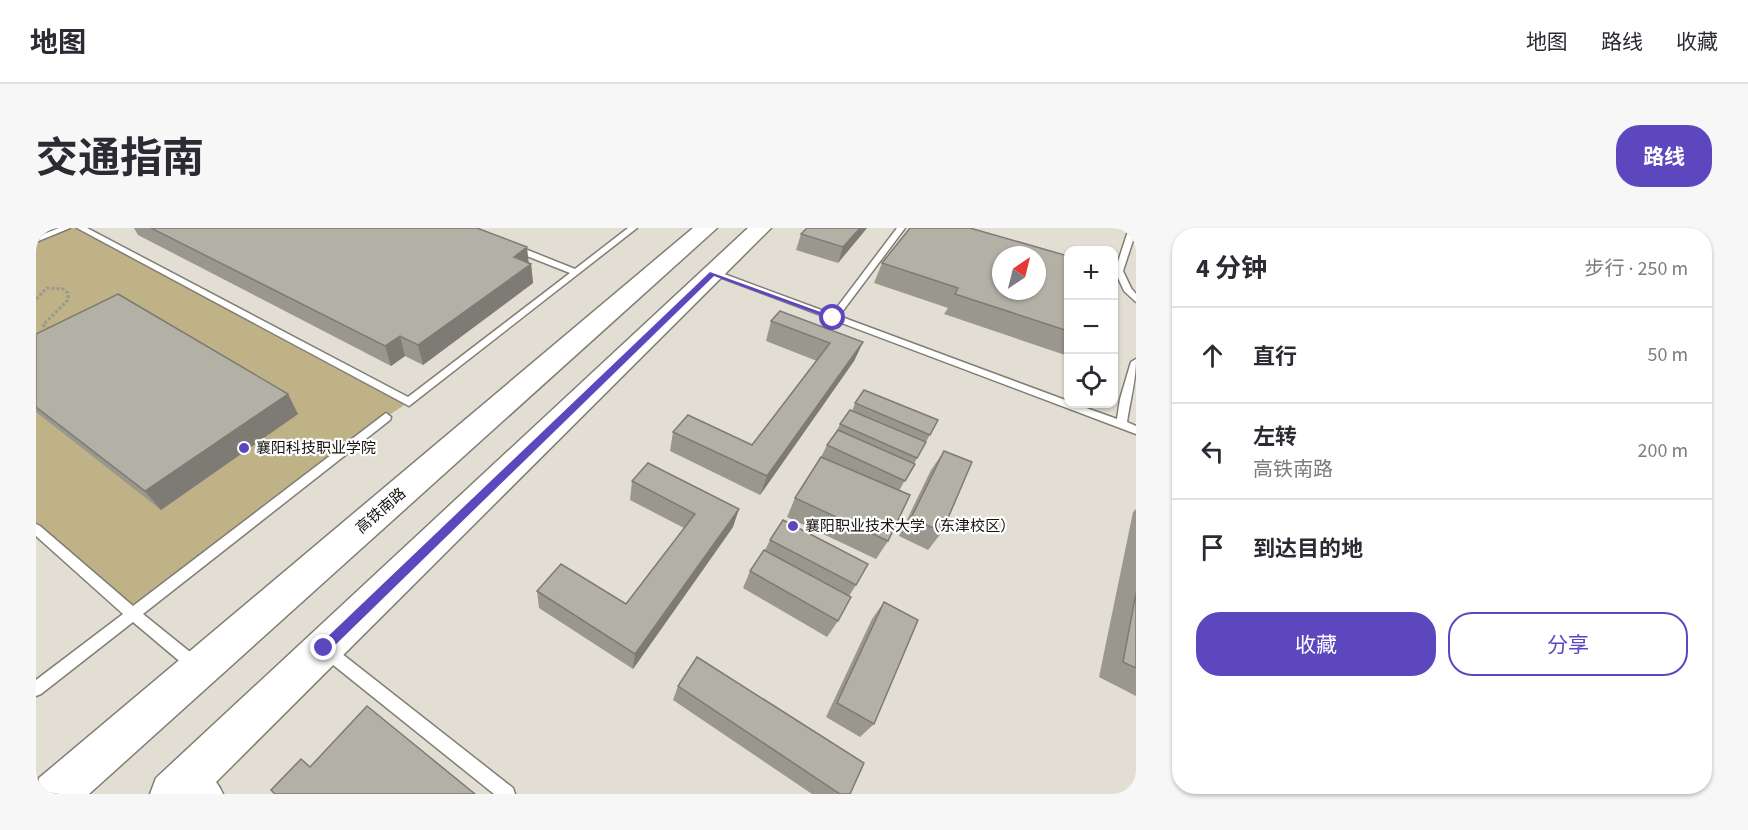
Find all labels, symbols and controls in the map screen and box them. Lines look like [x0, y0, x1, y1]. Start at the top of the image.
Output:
text: 地图 [30, 23, 86, 63]
text: 地图 [1526, 27, 1568, 57]
text: 路线 [1601, 27, 1643, 57]
text: 收藏 [1676, 27, 1718, 57]
button: 路线 [1616, 125, 1712, 187]
text: 交通指南 [36, 129, 204, 189]
north arrow [992, 246, 1046, 300]
map controls [1064, 246, 1118, 408]
button: + [1064, 246, 1118, 300]
text: 4 分钟 [1196, 250, 1267, 287]
text: 步行 · 250 m [1585, 255, 1688, 283]
button: − [1064, 300, 1118, 354]
route start [819, 304, 845, 330]
icon: ahead [1196, 339, 1229, 372]
text: 直行 [1253, 341, 1297, 373]
text: 50 m [1648, 341, 1688, 369]
button: locate [1064, 354, 1118, 408]
text: 左转 [1253, 421, 1297, 453]
icon: left [1196, 435, 1229, 468]
text: 200 m [1638, 437, 1688, 465]
place label: 襄阳科技职业学院 [256, 438, 376, 459]
marker: 襄阳科技职业学院 [237, 441, 251, 455]
text: 高铁南路 [1253, 456, 1333, 484]
street label: 高铁南路 [351, 483, 411, 539]
place label: 襄阳职业技术大学（东津校区） [805, 516, 1015, 537]
marker: 襄阳职业技术大学（东津校区） [786, 519, 800, 533]
icon: arrive [1196, 531, 1229, 564]
text: 到达目的地 [1253, 533, 1363, 565]
button: 收藏 [1196, 612, 1436, 676]
button: 分享 [1448, 612, 1688, 676]
route end [310, 634, 336, 660]

